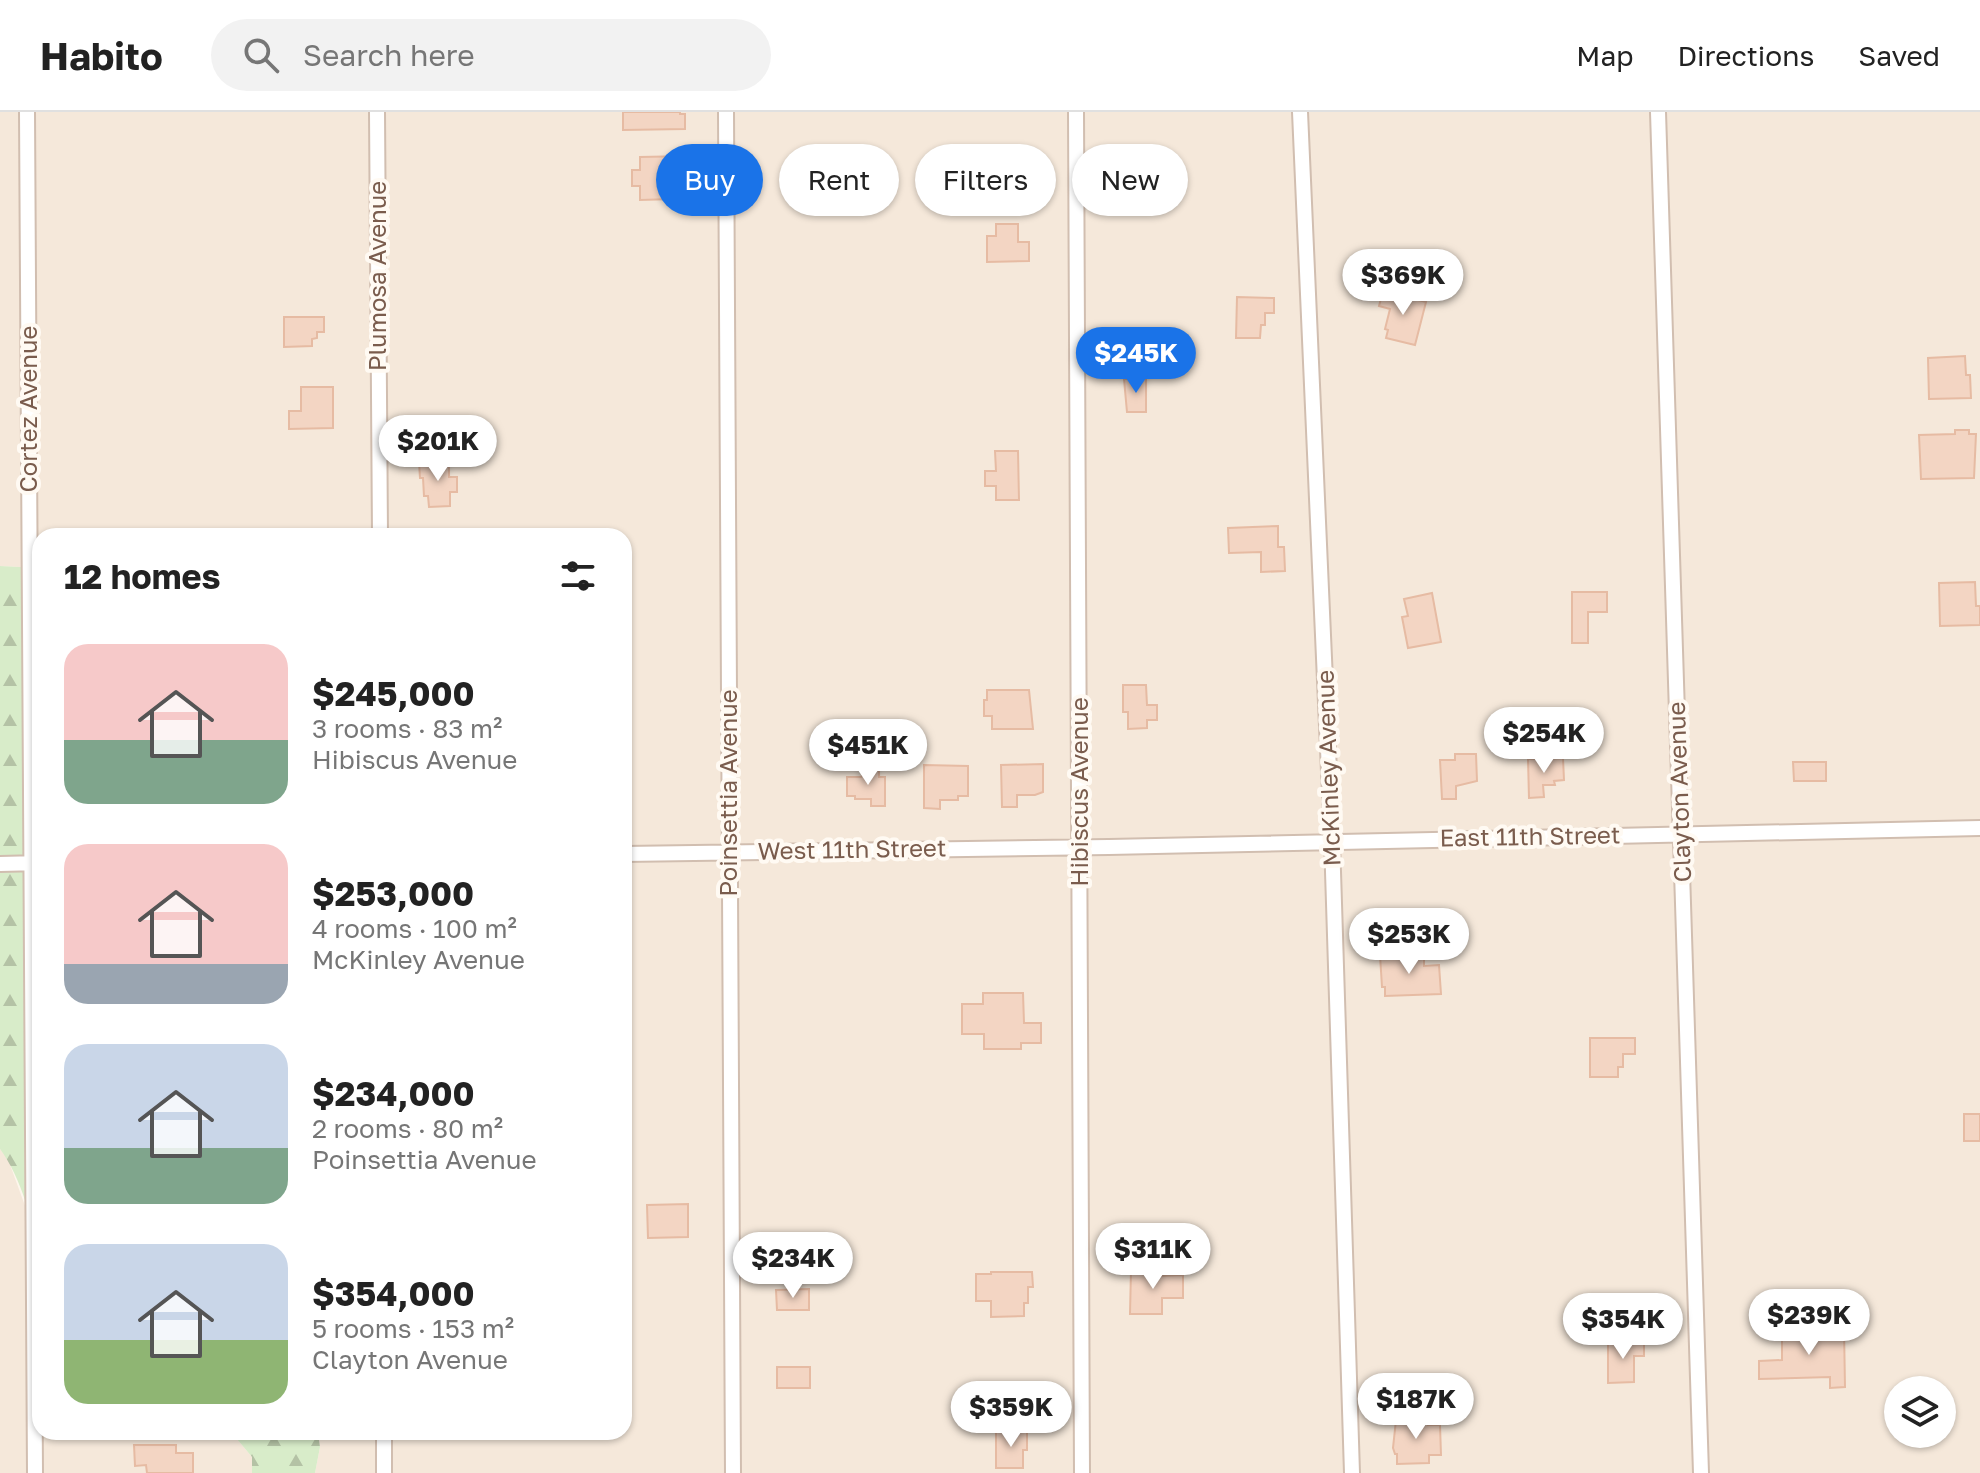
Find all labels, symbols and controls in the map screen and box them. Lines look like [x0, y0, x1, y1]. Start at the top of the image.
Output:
search box [211, 19, 771, 91]
text: Habito [40, 33, 163, 78]
icon: search [239, 33, 283, 77]
text: Search here [303, 37, 475, 73]
text: Map [1576, 39, 1633, 72]
text: Directions [1677, 39, 1814, 72]
text: Saved [1858, 39, 1940, 72]
chip: Buy [656, 144, 763, 216]
chip: Rent [779, 144, 899, 216]
chip: Filters [915, 144, 1056, 216]
chip: New [1072, 144, 1188, 216]
street label: Plumosa Avenue [362, 181, 391, 371]
pin: $369K [1347, 249, 1459, 317]
text: $369K [1360, 259, 1446, 290]
street label: Cortez Avenue [13, 325, 42, 493]
pin: $245K [1080, 327, 1192, 395]
text: $245K [1094, 337, 1178, 368]
pin: $201K [382, 415, 494, 483]
text: $201K [397, 425, 479, 456]
icon: filters [556, 554, 600, 598]
text: 12 homes [64, 556, 221, 596]
street label: McKinley Avenue [1310, 669, 1345, 867]
text: $245,000 [312, 673, 475, 713]
icon: home [128, 676, 224, 772]
street label: Poinsettia Avenue [713, 689, 742, 897]
street label: Hibiscus Avenue [1064, 697, 1093, 887]
street label: Clayton Avenue [1661, 701, 1696, 883]
pin: $254K [1488, 707, 1600, 775]
text: 3 rooms · 83 m² [312, 713, 502, 744]
text: $254K [1502, 717, 1586, 748]
pin: $451K [812, 719, 924, 787]
text: $451K [827, 729, 909, 760]
text: Hibiscus Avenue [312, 744, 517, 775]
street label: East 11th Street [1439, 819, 1621, 852]
street label: West 11th Street [757, 832, 947, 865]
text: $253,000 [312, 873, 474, 913]
icon: home [128, 876, 224, 972]
pin: $253K [1353, 908, 1465, 976]
text: 4 rooms · 100 m² [312, 913, 517, 944]
text: $253K [1367, 918, 1451, 949]
text: McKinley Avenue [312, 944, 525, 975]
text: $234,000 [312, 1073, 475, 1113]
icon: home [128, 1076, 224, 1172]
text: 2 rooms · 80 m² [312, 1113, 503, 1144]
text: Poinsettia Avenue [312, 1144, 537, 1175]
pin: $311K [1097, 1223, 1209, 1291]
pin: $234K [737, 1232, 849, 1300]
text: $311K [1114, 1233, 1192, 1264]
text: $234K [751, 1242, 835, 1273]
text: $354,000 [312, 1273, 475, 1313]
icon: home [128, 1276, 224, 1372]
pin: $239K [1753, 1289, 1865, 1357]
pin: $354K [1567, 1293, 1679, 1361]
text: $239K [1767, 1299, 1851, 1330]
text: $354K [1581, 1303, 1665, 1334]
text: 5 rooms · 153 m² [312, 1313, 514, 1344]
text: Clayton Avenue [312, 1344, 508, 1375]
pin: $187K [1360, 1373, 1472, 1441]
map controls [1884, 1376, 1956, 1448]
button: layers [1884, 1376, 1956, 1448]
pin: $359K [955, 1381, 1067, 1449]
text: $187K [1376, 1383, 1456, 1414]
text: $359K [969, 1391, 1053, 1422]

